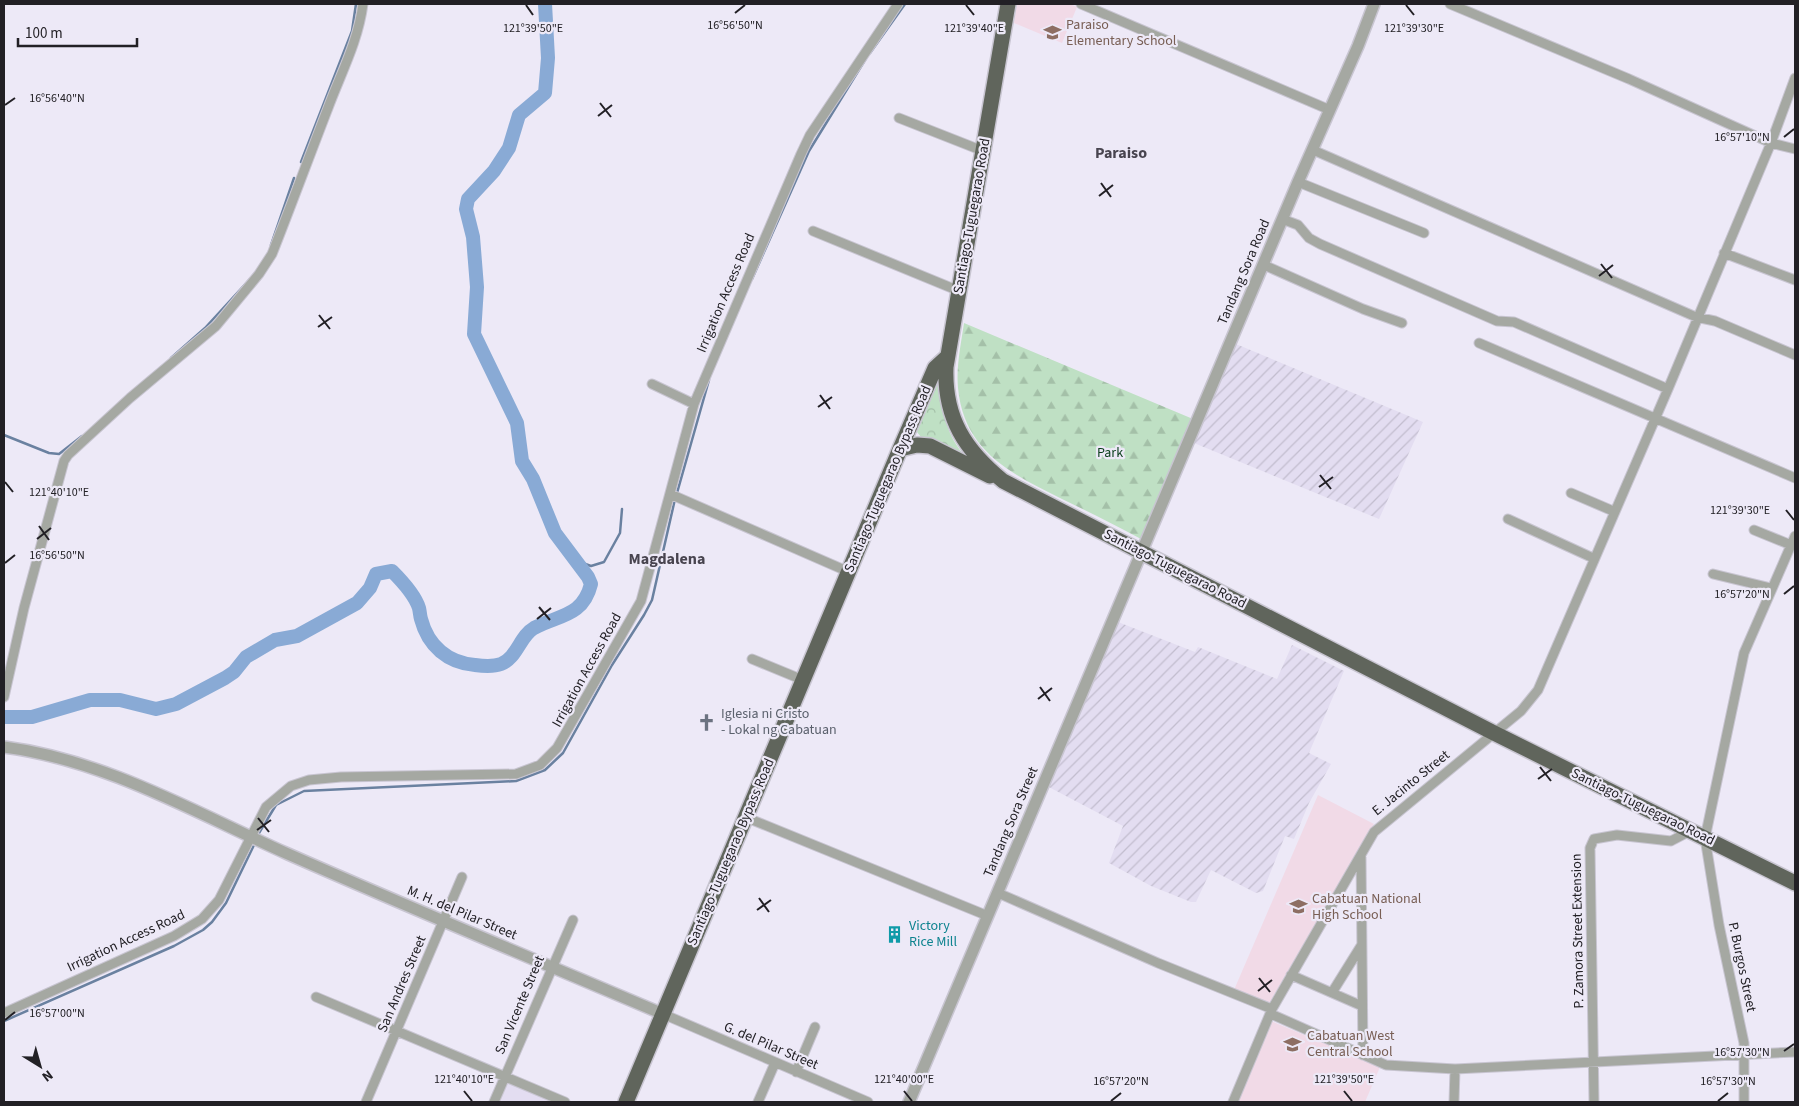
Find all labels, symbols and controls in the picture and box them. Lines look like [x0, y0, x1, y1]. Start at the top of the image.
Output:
scale bar [18, 15, 136, 47]
place label: Paraiso Elementary School [1066, 15, 1177, 51]
text: 16°56'50"N [707, 17, 763, 34]
text: 121°39'50"E [503, 20, 563, 37]
text: 121°39'40"E [944, 20, 1004, 37]
text: 121°39'30"E [1384, 20, 1444, 37]
text: 100 m [25, 23, 63, 44]
school or university icon: Paraiso Elementary School [1042, 23, 1062, 43]
text: 16°56'40"N [29, 90, 85, 107]
text: 16°57'10"N [1714, 129, 1770, 146]
street label: Santiago-Tuguegarao Road [948, 137, 996, 295]
district label: Paraiso [1095, 142, 1147, 164]
street label: Tandang Sora Road [1213, 216, 1275, 328]
street label: Irrigation Access Road [692, 230, 760, 356]
street label: Santiago-Tuguegarao Bypass Road [839, 382, 937, 576]
park label: Park [1097, 443, 1123, 463]
text: 121°40'10"E [29, 484, 89, 501]
text: 121°39'30"E [1710, 502, 1770, 519]
street label: Santiago-Tuguegarao Road [1100, 524, 1250, 614]
text: 16°56'50"N [29, 547, 85, 564]
district label: Magdalena [629, 548, 705, 570]
text: 16°57'20"N [1714, 586, 1770, 603]
street label: Irrigation Access Road [547, 609, 627, 731]
place label: Iglesia ni Cristo - Lokal ng Cabatuan [721, 704, 837, 740]
church icon: Iglesia ni Cristo - Lokal ng Cabatuan [697, 712, 717, 732]
street label: E. Jacinto Street [1368, 745, 1454, 821]
street label: Santiago-Tuguegarao Bypass Road [682, 755, 780, 949]
street label: Santiago-Tuguegarao Road [1568, 763, 1718, 851]
street label: Tandang Sora Street [979, 764, 1043, 880]
street label: P. Zamora Street Extension [1567, 853, 1589, 1009]
street label: M. H. del Pilar Street [404, 881, 520, 945]
place label: Cabatuan National High School [1312, 889, 1422, 925]
school or university icon: Cabatuan National High School [1288, 897, 1308, 917]
street label: Irrigation Access Road [64, 905, 188, 977]
place label: Victory Rice Mill [909, 916, 957, 952]
street label: P. Burgos Street [1723, 920, 1761, 1014]
building icon: Victory Rice Mill [885, 924, 905, 944]
street label: San Andres Street [373, 932, 432, 1036]
street label: San Vicente Street [490, 952, 550, 1058]
text: 16°57'00"N [29, 1005, 85, 1022]
street label: G. del Pilar Street [721, 1017, 822, 1075]
place label: Cabatuan West Central School [1307, 1026, 1395, 1062]
school or university icon: Cabatuan West Central School [1283, 1034, 1303, 1054]
north arrow [15, 1041, 65, 1091]
text: 16°57'30"N [1714, 1044, 1770, 1061]
text: N [37, 1065, 57, 1086]
text: 121°40'10"E [434, 1071, 494, 1088]
text: 121°40'00"E [874, 1071, 934, 1088]
text: 121°39'50"E [1314, 1071, 1374, 1088]
text: 16°57'20"N [1093, 1073, 1149, 1090]
text: 16°57'30"N [1700, 1073, 1756, 1090]

